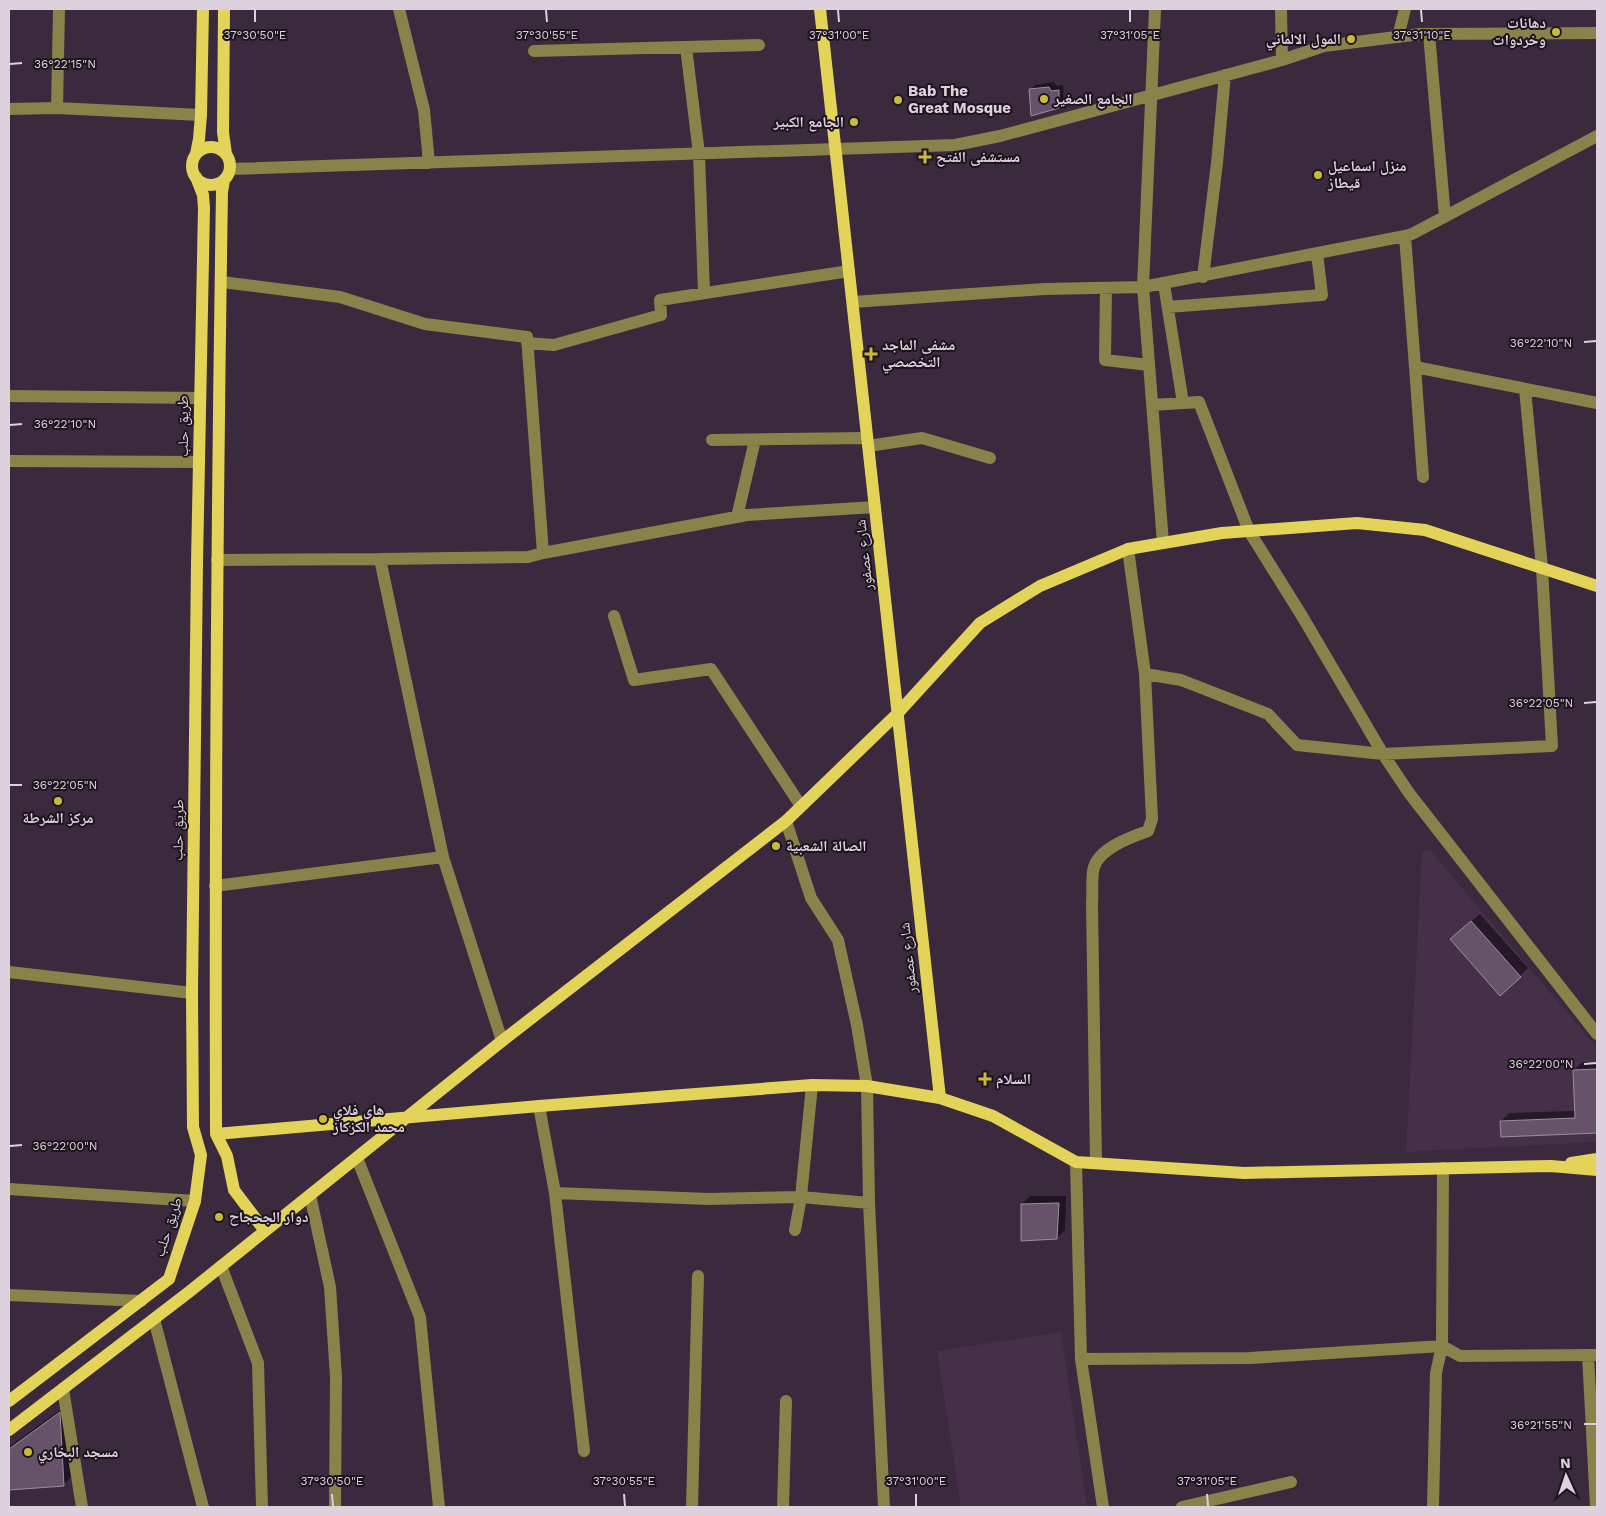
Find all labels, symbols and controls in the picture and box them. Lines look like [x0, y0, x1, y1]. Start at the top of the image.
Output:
place label: دهانات وخردوات [1493, 14, 1546, 49]
marker: دهانات وخردوات [1550, 26, 1562, 38]
text: 37°30'50"E [224, 28, 287, 42]
text: 37°30'55"E [516, 28, 579, 42]
text: 37°31'00"E [809, 28, 870, 42]
text: 37°31'05"E [1100, 28, 1160, 42]
text: 37°31'10"E [1393, 28, 1451, 42]
place label: المول الالماني [1266, 30, 1341, 51]
marker: المول الالماني [1345, 33, 1357, 45]
text: 36°22'15"N [34, 57, 96, 71]
place label: Bab The Great Mosque [908, 82, 1011, 117]
place label: الجامع الصغير [1053, 90, 1132, 109]
marker: الجامع الصغير [1038, 93, 1050, 105]
marker: Bab The Great Mosque [892, 94, 904, 106]
place label: الجامع الكبير [773, 113, 844, 132]
marker: الجامع الكبير [848, 116, 860, 128]
place label: مستشفى الفتح [936, 148, 1020, 167]
marker: مستشفى الفتح [918, 150, 932, 164]
place label: منزل اسماعيل قيطاز [1327, 157, 1407, 192]
marker: منزل اسماعيل قيطاز [1312, 169, 1324, 181]
place label: مشفى الماجد التخصصي [882, 336, 955, 374]
text: 36°22'10"N [1510, 336, 1572, 350]
marker: مشفى الماجد التخصصي [864, 347, 878, 361]
street label: طريق حلب [174, 395, 193, 457]
text: 36°22'10"N [34, 417, 96, 431]
street label: شارع عصفور [851, 518, 878, 592]
text: 36°22'05"N [1509, 696, 1573, 710]
text: 36°22'05"N [33, 778, 97, 792]
marker: مركز الشرطة [52, 795, 64, 807]
street label: طريق حلب [168, 799, 189, 861]
place label: مركز الشرطة [22, 809, 94, 827]
place label: الصالة الشعبية [786, 837, 867, 855]
marker: الصالة الشعبية [770, 840, 782, 852]
street label: شارع عصفور [895, 921, 922, 995]
text: 36°22'00"N [1508, 1057, 1574, 1071]
place label: السلام [996, 1070, 1031, 1089]
marker: السلام [978, 1072, 992, 1086]
place label: هاي فلاي محمد الكزكاز [332, 1101, 405, 1136]
marker: هاي فلاي محمد الكزكاز [317, 1113, 329, 1125]
text: 36°22'00"N [32, 1139, 98, 1153]
street label: طريق حلب [150, 1195, 187, 1259]
place label: دوار الجحجاح [229, 1208, 308, 1226]
marker: دوار الجحجاح [213, 1211, 225, 1223]
text: 36°21'55"N [1510, 1418, 1572, 1432]
place label: مسجد البخاري [38, 1443, 118, 1464]
marker: مسجد البخاري [22, 1446, 34, 1458]
north arrow [1541, 1451, 1591, 1501]
text: N [1560, 1455, 1571, 1471]
text: 37°30'50"E [301, 1474, 364, 1488]
text: 37°30'55"E [593, 1474, 656, 1488]
text: 37°31'00"E [886, 1474, 947, 1488]
text: 37°31'05"E [1177, 1474, 1237, 1488]

